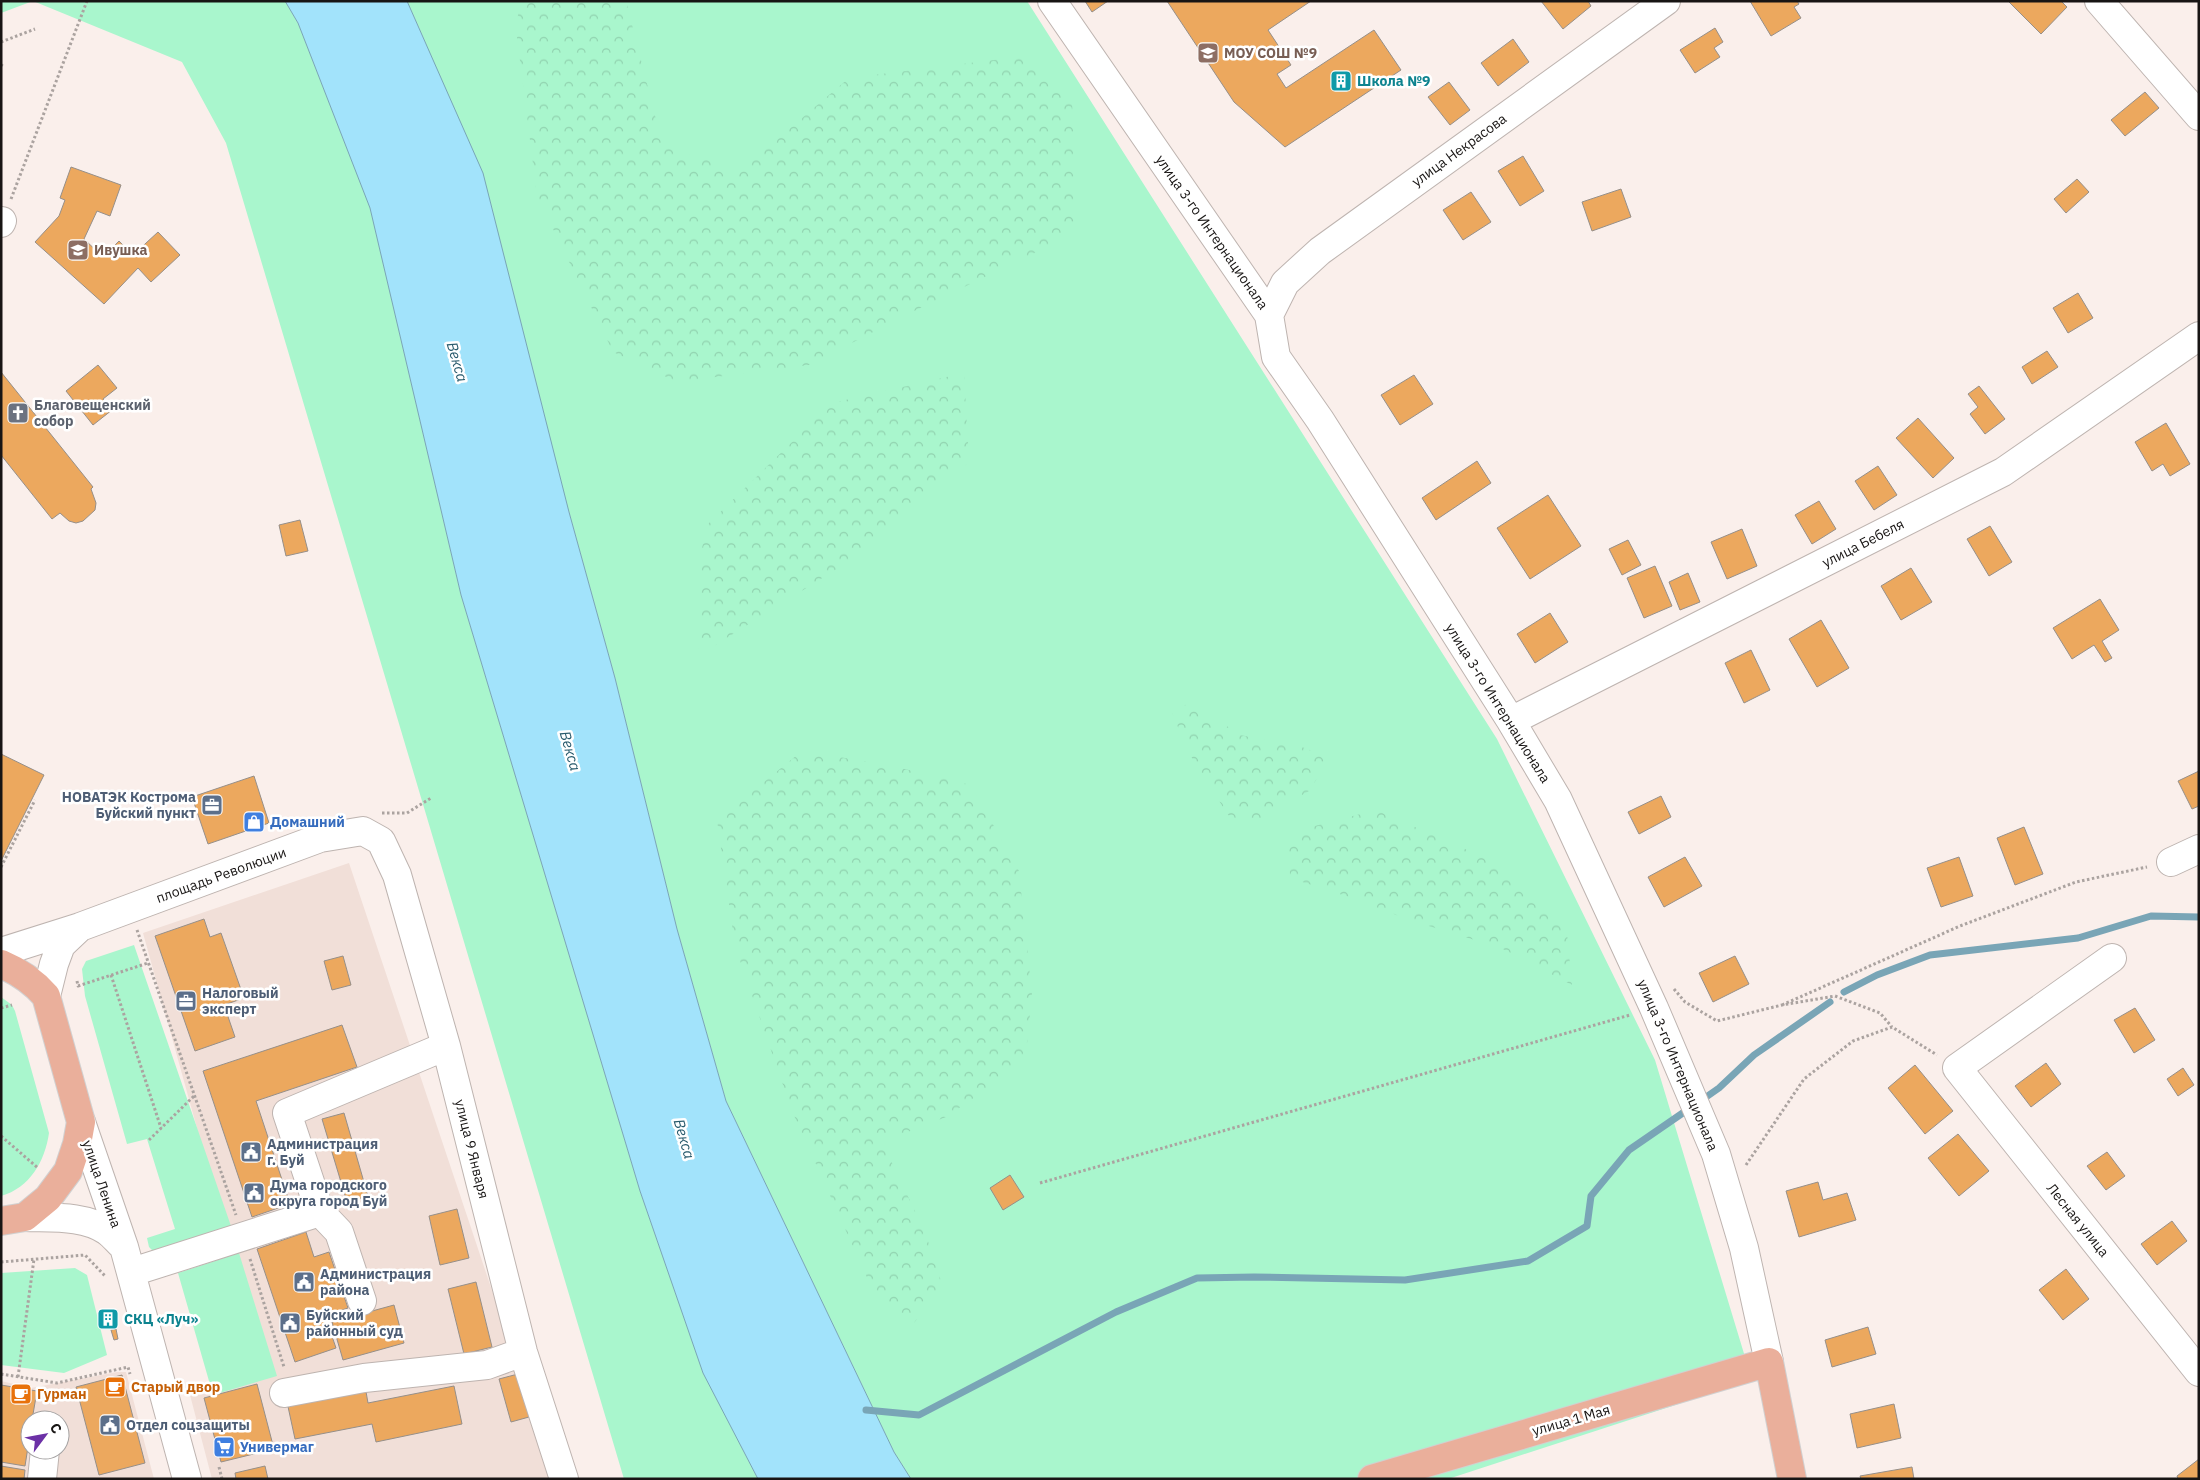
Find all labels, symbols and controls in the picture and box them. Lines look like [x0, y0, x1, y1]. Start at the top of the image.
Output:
school or university icon: МОУ СОШ №9 [1196, 41, 1220, 65]
place label: МОУ СОШ №9 [1224, 44, 1317, 62]
building icon: Школа №9 [1329, 69, 1353, 93]
place label: Школа №9 [1357, 72, 1430, 90]
street label: улица Некрасова [1408, 109, 1510, 190]
street label: улица 3-го Интернационала [1152, 151, 1273, 313]
school or university icon: Ивушка [66, 238, 90, 262]
place label: Ивушка [94, 241, 148, 259]
water label: Векса [443, 340, 472, 384]
place label: Благовещенский собор [34, 396, 151, 430]
church icon: Благовещенский собор [6, 401, 30, 425]
street label: улица Бебеля [1819, 515, 1907, 571]
street label: улица 3-го Интернационала [1441, 620, 1555, 787]
water label: Векса [556, 729, 585, 773]
place label: НОВАТЭК Кострома Буйский пункт [62, 788, 196, 822]
office icon: НОВАТЭК Кострома Буйский пункт [200, 793, 224, 817]
shop icon: Домашний [242, 810, 266, 834]
place label: Домашний [270, 813, 345, 831]
street label: площадь Революции [153, 843, 289, 907]
street label: улица 3-го Интернационала [1634, 976, 1723, 1154]
place label: Налоговый эксперт [202, 984, 279, 1018]
office icon: Налоговый эксперт [174, 989, 198, 1013]
street label: улица 9 Января [451, 1097, 493, 1201]
water label: Векса [670, 1117, 699, 1161]
place label: Администрация г. Буй [267, 1135, 378, 1169]
street label: улица Ленина [79, 1138, 126, 1231]
public building icon: Администрация г. Буй [239, 1140, 263, 1164]
place label: Дума городского округа город Буй [270, 1176, 387, 1210]
street label: Лесная улица [2043, 1180, 2114, 1261]
public building icon: Дума городского округа город Буй [242, 1181, 266, 1205]
place label: Администрация района [320, 1265, 431, 1299]
public building icon: Администрация района [292, 1270, 316, 1294]
place label: Буйский районный суд [306, 1306, 403, 1340]
building icon: СКЦ «Луч» [96, 1307, 120, 1331]
place label: СКЦ «Луч» [124, 1310, 198, 1328]
public building icon: Буйский районный суд [278, 1311, 302, 1335]
cafe icon: Старый двор [103, 1375, 127, 1399]
place label: Старый двор [131, 1378, 220, 1396]
cafe icon: Гурман [9, 1382, 33, 1406]
place label: Гурман [37, 1385, 86, 1403]
street label: улица 1 Мая [1530, 1400, 1612, 1440]
north arrow [20, 1410, 70, 1460]
public building icon: Отдел соцзащиты [98, 1413, 122, 1437]
place label: Отдел соцзащиты [126, 1416, 250, 1434]
text: С [46, 1419, 66, 1437]
supermarket icon: Универмаг [212, 1435, 236, 1459]
place label: Универмаг [240, 1438, 314, 1456]

